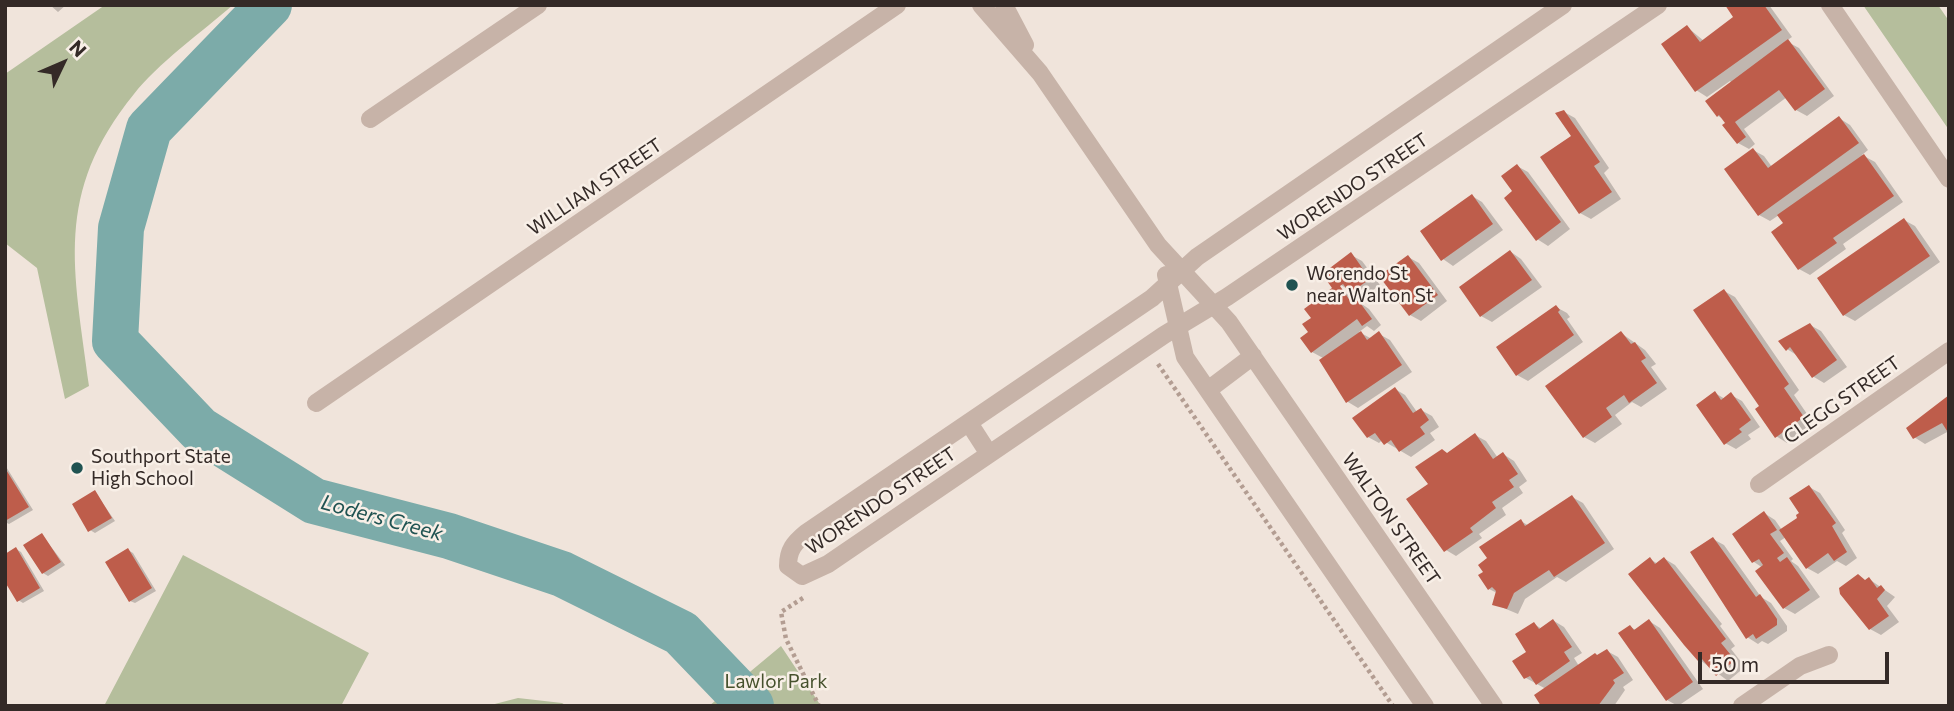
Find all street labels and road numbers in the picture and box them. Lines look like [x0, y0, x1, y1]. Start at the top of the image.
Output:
street label: WORENDO STREET [1273, 128, 1433, 246]
street label: WILLIAM STREET [523, 134, 667, 240]
street label: CLEGG STREET [1779, 351, 1905, 449]
street label: WORENDO STREET [801, 442, 961, 560]
street label: WALTON STREET [1337, 449, 1445, 589]

